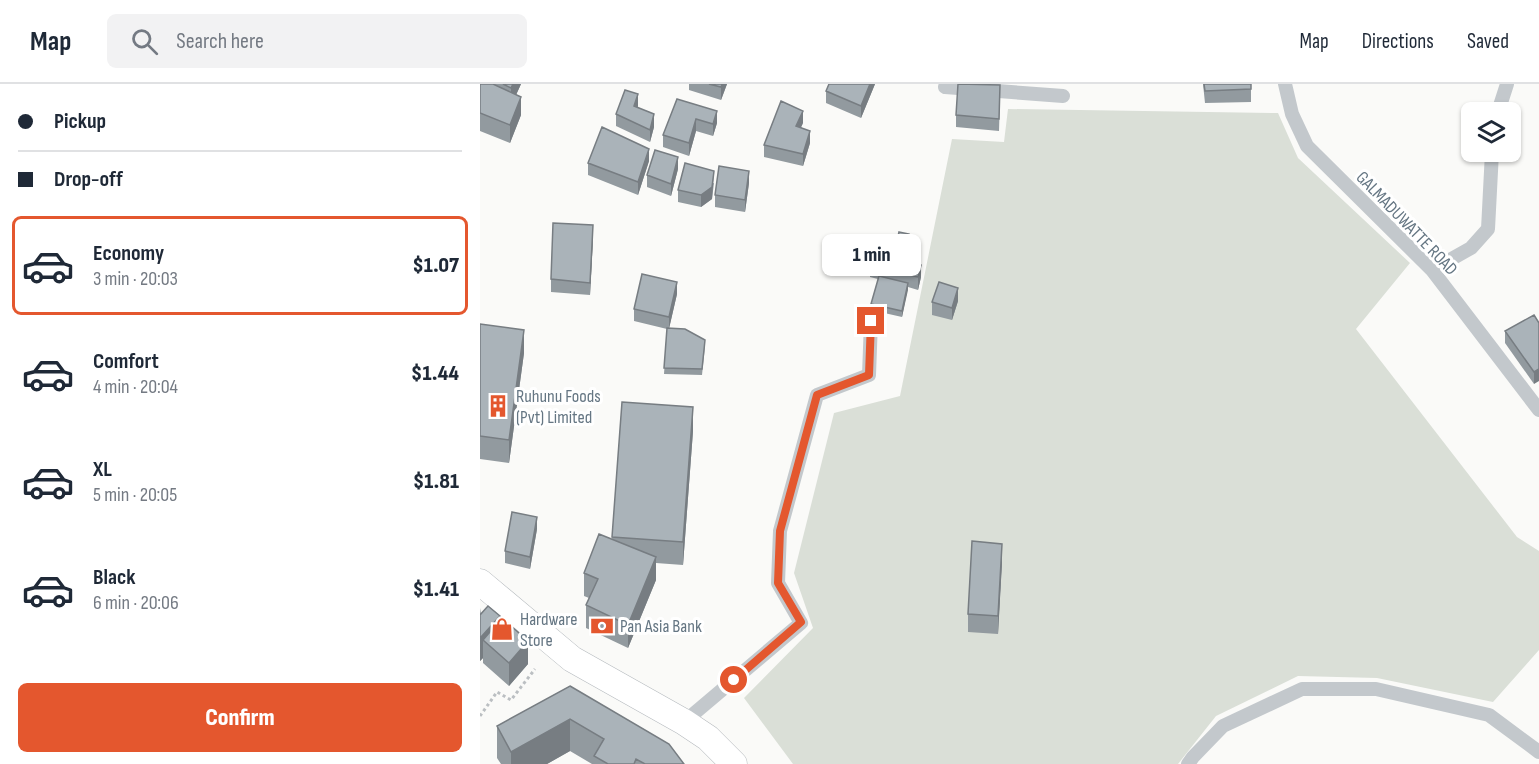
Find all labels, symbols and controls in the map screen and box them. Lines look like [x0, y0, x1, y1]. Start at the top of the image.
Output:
search box [107, 14, 527, 68]
text: Map [30, 25, 71, 58]
icon: search [128, 25, 161, 58]
text: Search here [176, 28, 264, 55]
text: Map [1299, 29, 1329, 54]
text: Directions [1362, 29, 1434, 54]
text: Saved [1467, 29, 1509, 54]
map controls [1461, 102, 1521, 162]
button: layers [1461, 102, 1521, 162]
text: Pickup [54, 108, 106, 135]
text: Drop-off [54, 166, 123, 193]
street label: GALMADUWATTE ROAD [1352, 167, 1462, 280]
callout: 1 min [822, 234, 920, 276]
icon: car [21, 239, 75, 293]
text: Economy [93, 240, 164, 267]
text: 1 min [852, 243, 891, 267]
text: $1.07 [412, 252, 459, 279]
text: 3 min · 20:03 [93, 267, 178, 291]
route end [857, 307, 884, 334]
icon: car [21, 347, 75, 401]
text: Comfort [93, 348, 159, 375]
text: $1.44 [411, 360, 459, 387]
text: 4 min · 20:04 [93, 375, 178, 399]
place label: Ruhunu Foods (Pvt) Limited [516, 386, 601, 428]
building icon: Ruhunu Foods (Pvt) Limited [485, 393, 511, 419]
icon: car [21, 455, 75, 509]
text: XL [93, 456, 112, 483]
text: $1.81 [413, 468, 459, 495]
text: 5 min · 20:05 [93, 483, 177, 507]
icon: car [21, 563, 75, 617]
text: Black [93, 564, 135, 591]
text: $1.41 [413, 576, 459, 603]
text: 6 min · 20:06 [93, 591, 179, 615]
place label: Hardware Store [520, 609, 577, 651]
bank icon: Pan Asia Bank [589, 613, 615, 639]
shop icon: Hardware Store [489, 616, 515, 642]
place label: Pan Asia Bank [620, 616, 702, 637]
route start [720, 666, 747, 693]
button: Confirm [18, 683, 462, 752]

